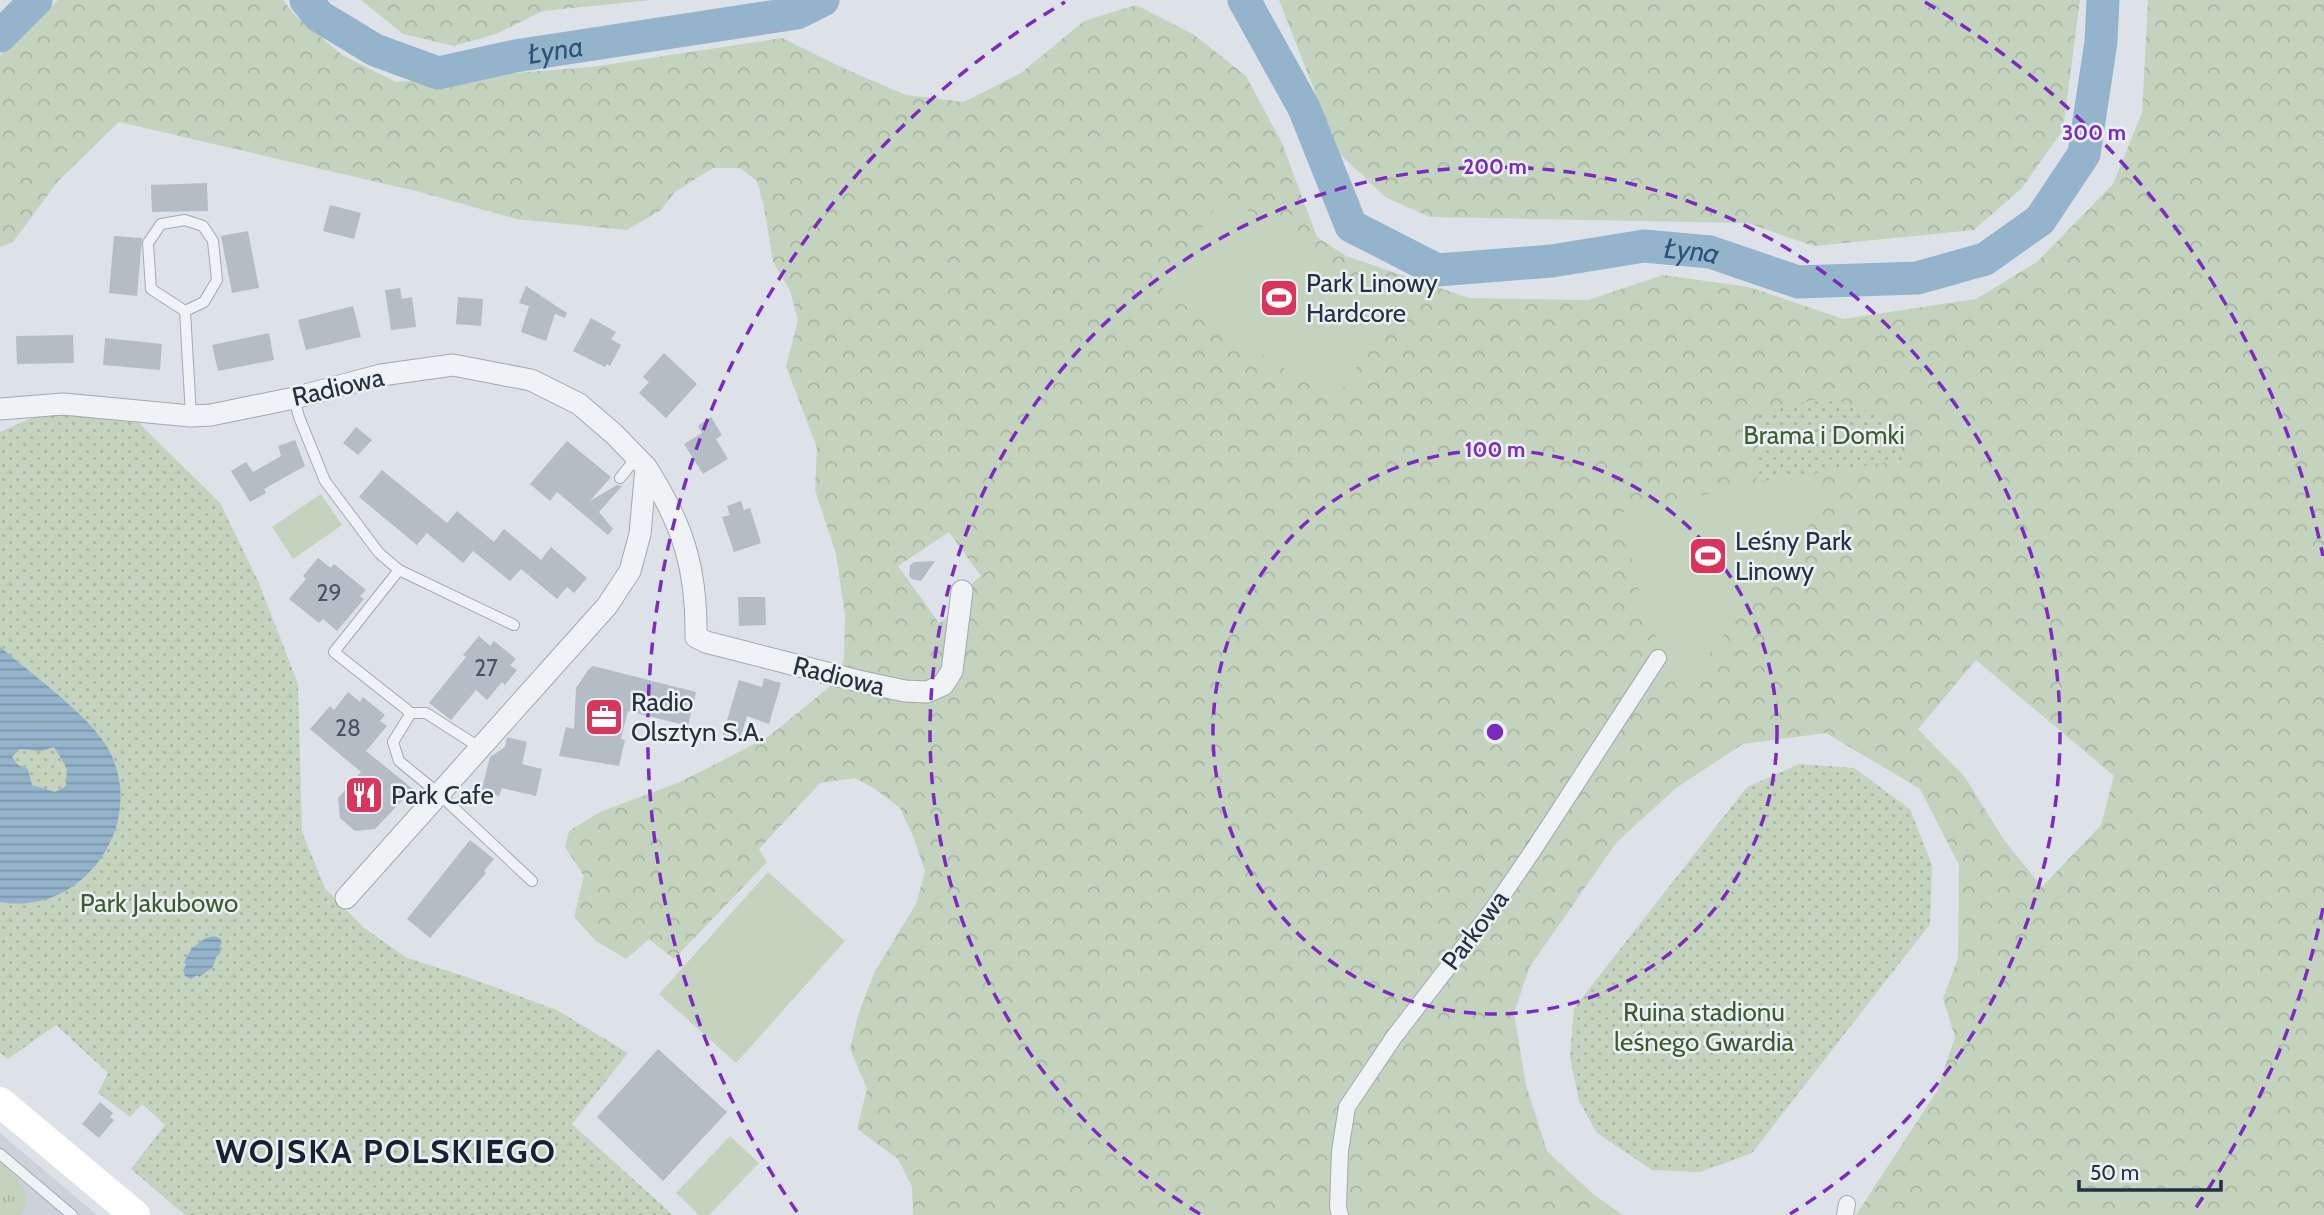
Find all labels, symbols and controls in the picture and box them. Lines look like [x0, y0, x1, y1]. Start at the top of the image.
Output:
water label: Łyna [525, 29, 585, 71]
text: 300 m [2062, 120, 2126, 145]
text: 200 m [1463, 154, 1527, 179]
water label: Łyna [1663, 231, 1725, 271]
place label: Park Linowy Hardcore [1306, 267, 1438, 329]
sports icon: Park Linowy Hardcore [1258, 277, 1300, 319]
street label: Radiowa [289, 361, 388, 413]
park label: Brama i Domki [1743, 419, 1905, 451]
text: 100 m [1465, 437, 1525, 462]
place label: Leśny Park Linowy [1735, 525, 1852, 587]
sports icon: Leśny Park Linowy [1687, 535, 1729, 577]
house number: 29 [316, 579, 342, 607]
street label: Radiowa [790, 649, 889, 703]
house number: 27 [474, 654, 498, 682]
place label: Radio Olsztyn S.A. [631, 686, 764, 748]
office icon: Radio Olsztyn S.A. [583, 696, 625, 738]
house number: 28 [335, 714, 361, 742]
centre of rings [1483, 720, 1507, 744]
restaurant icon: Park Cafe [343, 774, 385, 816]
place label: Park Cafe [391, 779, 494, 811]
street label: Parkowa [1435, 883, 1516, 976]
park label: Park Jakubowo [80, 887, 238, 919]
park label: Ruina stadionu leśnego Gwardia [1614, 996, 1794, 1058]
district label: WOJSKA POLSKIEGO [215, 1131, 557, 1171]
scale bar [2079, 1148, 2221, 1192]
text: 50 m [2090, 1160, 2139, 1185]

